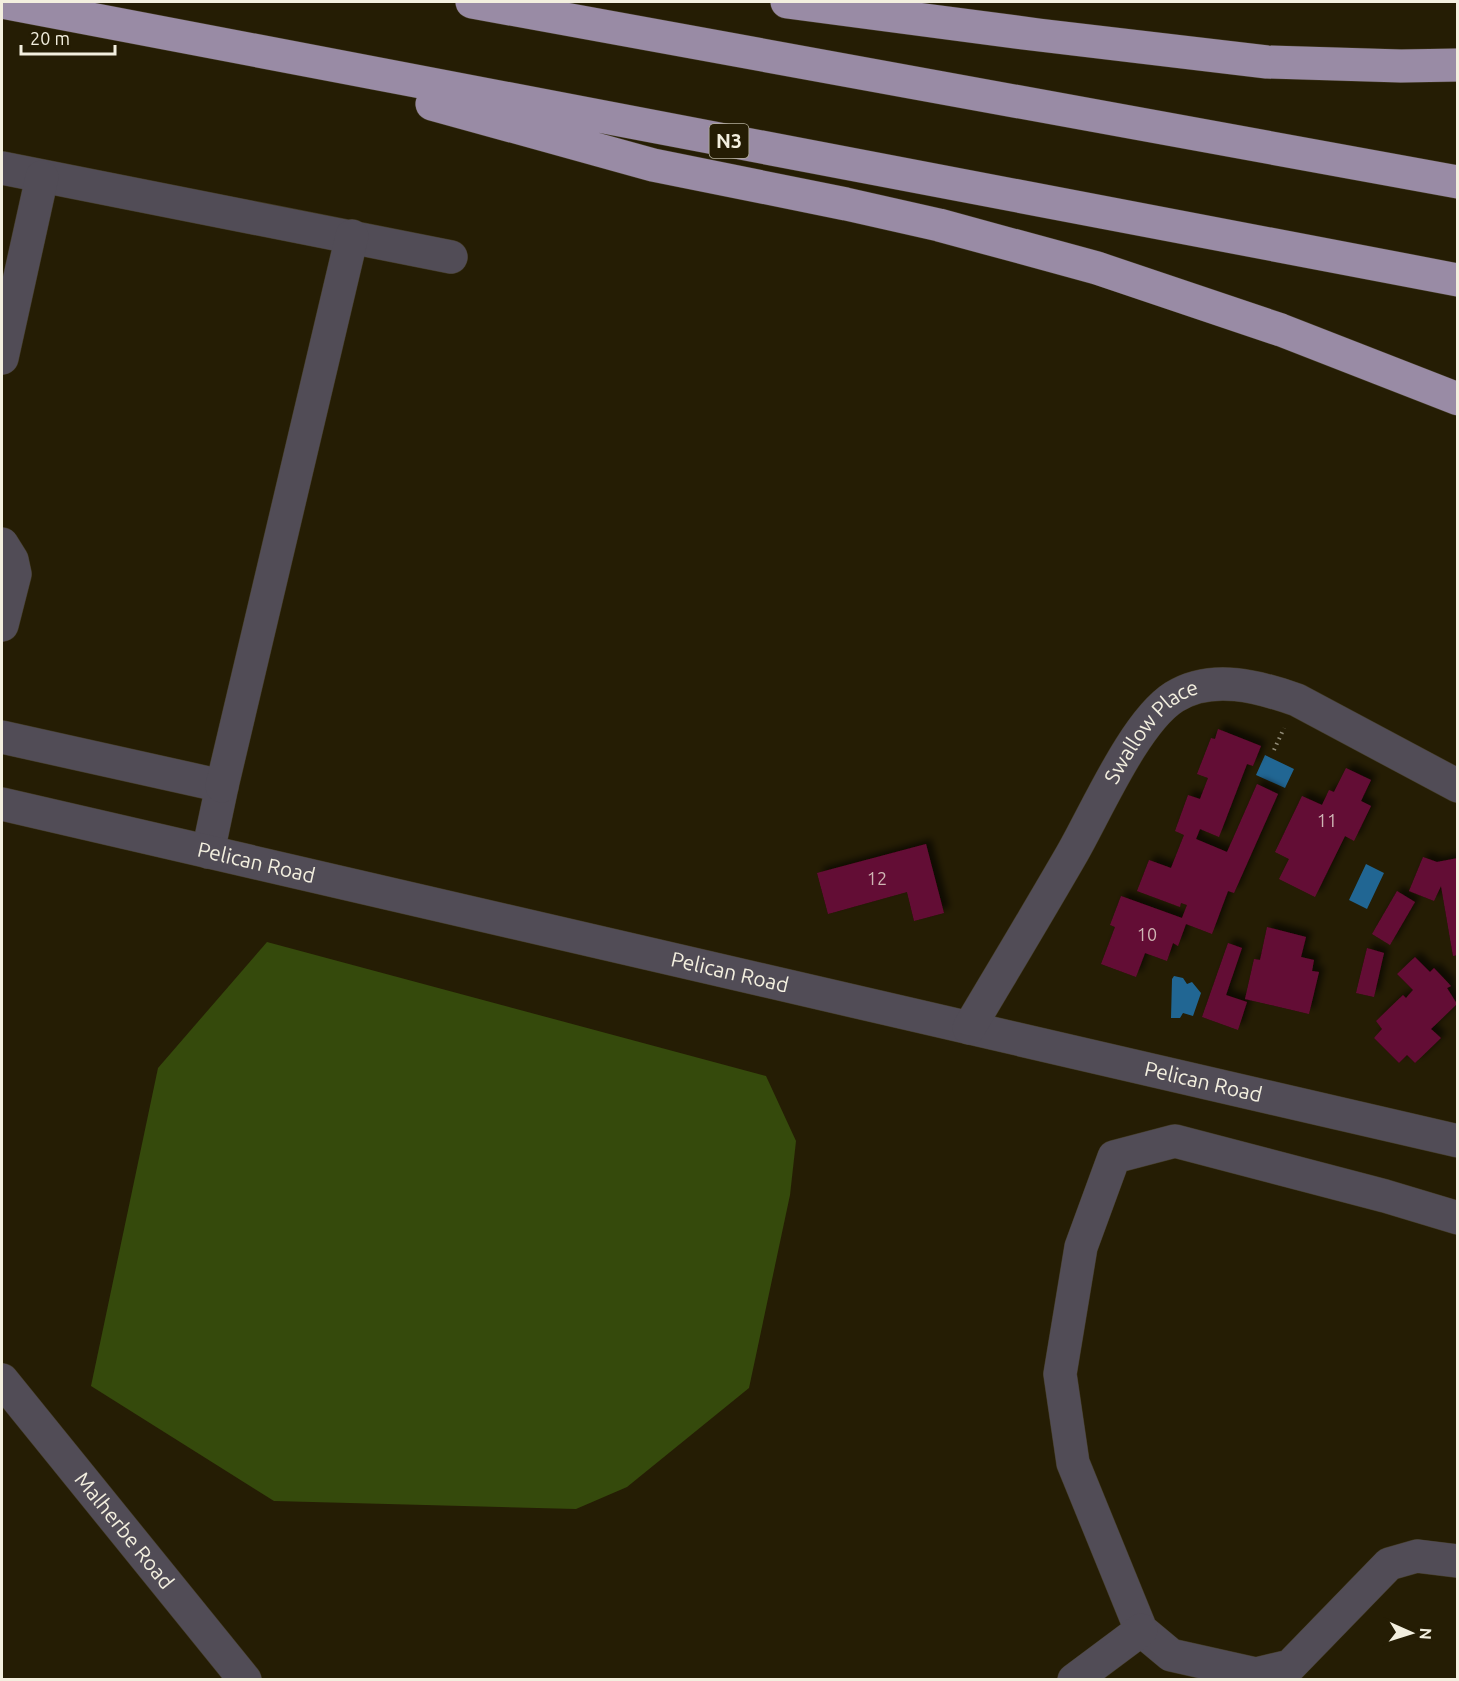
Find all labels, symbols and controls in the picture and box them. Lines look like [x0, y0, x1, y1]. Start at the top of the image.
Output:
scale bar [21, 18, 116, 56]
text: 20 m [30, 28, 70, 48]
road number: N3 [710, 124, 748, 158]
street label: Swallow Place [1099, 674, 1201, 787]
house number: 11 [1317, 810, 1337, 830]
street label: Pelican Road [195, 837, 318, 887]
house number: 12 [867, 868, 887, 888]
house number: 10 [1137, 924, 1157, 944]
street label: Pelican Road [669, 946, 791, 997]
street label: Pelican Road [1142, 1056, 1265, 1106]
street label: Malherbe Road [70, 1467, 179, 1593]
north arrow [1381, 1603, 1441, 1663]
text: N [1417, 1627, 1435, 1640]

